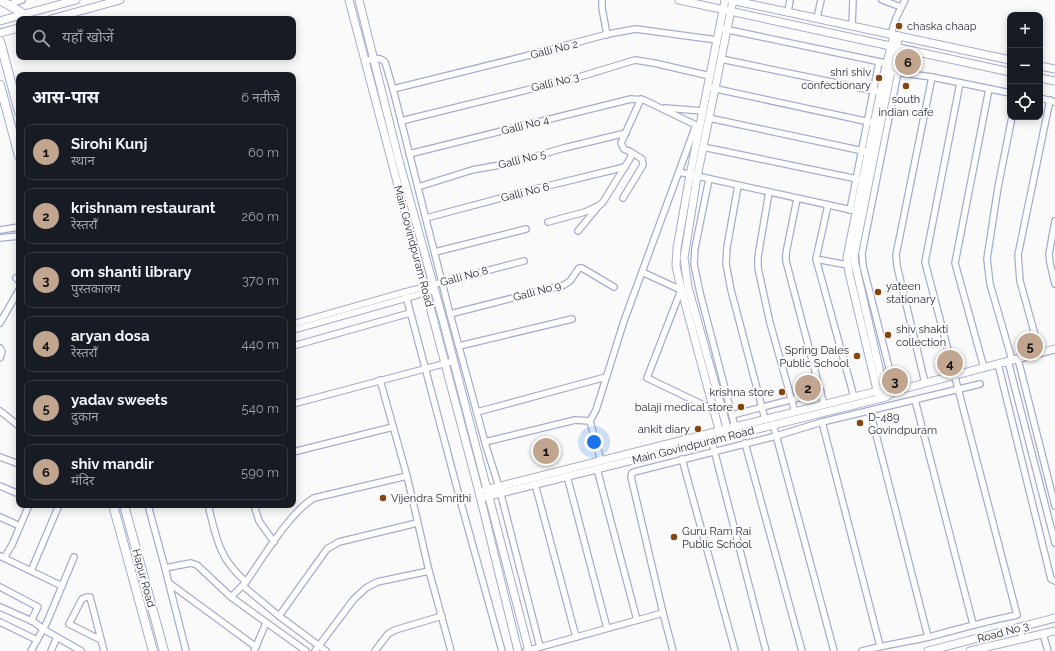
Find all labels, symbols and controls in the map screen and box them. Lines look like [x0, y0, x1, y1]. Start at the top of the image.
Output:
map controls [1007, 12, 1043, 120]
button: + [1007, 12, 1043, 48]
search box [16, 16, 296, 60]
place label: chaska chaap [907, 20, 977, 33]
marker: chaska chaap [894, 21, 904, 31]
icon: search [30, 27, 52, 49]
text: यहाँ खोजें [62, 28, 114, 46]
street label: Galli No 2 [529, 37, 579, 62]
pin: 6 [895, 47, 921, 77]
button: − [1007, 48, 1043, 84]
place label: shri shiv confectionary [801, 66, 871, 92]
street label: Galli No 3 [530, 70, 580, 95]
marker: shri shiv confectionary [874, 73, 884, 83]
marker: south indian cafe [901, 81, 911, 91]
button: locate [1007, 84, 1043, 120]
text: आस-पास [32, 87, 99, 107]
text: 6 नतीजे [241, 90, 280, 105]
place label: south indian cafe [878, 93, 934, 119]
street label: Galli No 4 [500, 113, 550, 138]
text: Sirohi Kunj [71, 135, 147, 153]
text: 1 [43, 145, 49, 160]
text: 60 m [248, 145, 279, 160]
street label: Galli No 5 [497, 147, 547, 172]
text: स्थान [71, 153, 95, 168]
street label: Galli No 6 [500, 180, 551, 205]
street label: Main Govindpuram Road [391, 184, 436, 309]
text: krishnam restaurant [71, 199, 216, 217]
text: 2 [42, 209, 50, 224]
text: 260 m [241, 209, 279, 224]
text: रेस्तराँ [71, 217, 97, 232]
text: om shanti library [71, 263, 191, 281]
street label: Galli No 8 [439, 264, 490, 289]
text: 3 [42, 273, 50, 288]
text: 370 m [242, 273, 279, 288]
street label: Galli No 9 [512, 279, 563, 304]
place label: yateen stationary [886, 280, 936, 306]
text: पुस्तकालय [71, 281, 121, 296]
marker: yateen stationary [873, 287, 883, 297]
place label: shiv shakti collection [896, 323, 948, 349]
text: aryan dosa [71, 327, 150, 345]
marker: shiv shakti collection [883, 330, 893, 340]
pin: 5 [1017, 331, 1043, 361]
text: 4 [42, 337, 50, 352]
text: 440 m [242, 337, 279, 352]
place label: Spring Dales Public School [779, 344, 849, 370]
text: रेस्तराँ [71, 345, 97, 360]
pin: 4 [937, 348, 963, 378]
marker: Spring Dales Public School [852, 351, 862, 361]
pin: 3 [882, 366, 908, 396]
pin: 2 [795, 373, 821, 403]
place label: krishna store [709, 386, 775, 399]
marker: krishna store [777, 387, 787, 397]
text: yadav sweets [71, 391, 168, 409]
text: 5 [42, 401, 50, 416]
text: 540 m [242, 401, 279, 416]
place label: balaji medical store [635, 401, 734, 414]
marker: balaji medical store [736, 402, 746, 412]
text: दुकान [71, 409, 98, 424]
place label: D-489 Govindpuram [868, 411, 937, 437]
marker: D-489 Govindpuram [855, 418, 865, 428]
place label: ankit diary [638, 423, 690, 436]
street label: Main Govindpuram Road [631, 424, 756, 467]
marker: ankit diary [693, 424, 703, 434]
your location [584, 432, 604, 452]
pin: 1 [533, 436, 559, 466]
text: shiv mandir [71, 455, 154, 473]
text: 6 [42, 465, 50, 480]
text: 590 m [241, 465, 279, 480]
text: मंदिर [71, 473, 94, 488]
place label: Vijendra Smrithi [391, 492, 471, 505]
marker: Vijendra Smrithi [378, 493, 388, 503]
place label: Guru Ram Rai Public School [682, 525, 752, 551]
marker: Guru Ram Rai Public School [669, 532, 679, 542]
street label: Hapur Road [129, 547, 158, 609]
street label: Road No 3 [976, 619, 1030, 646]

